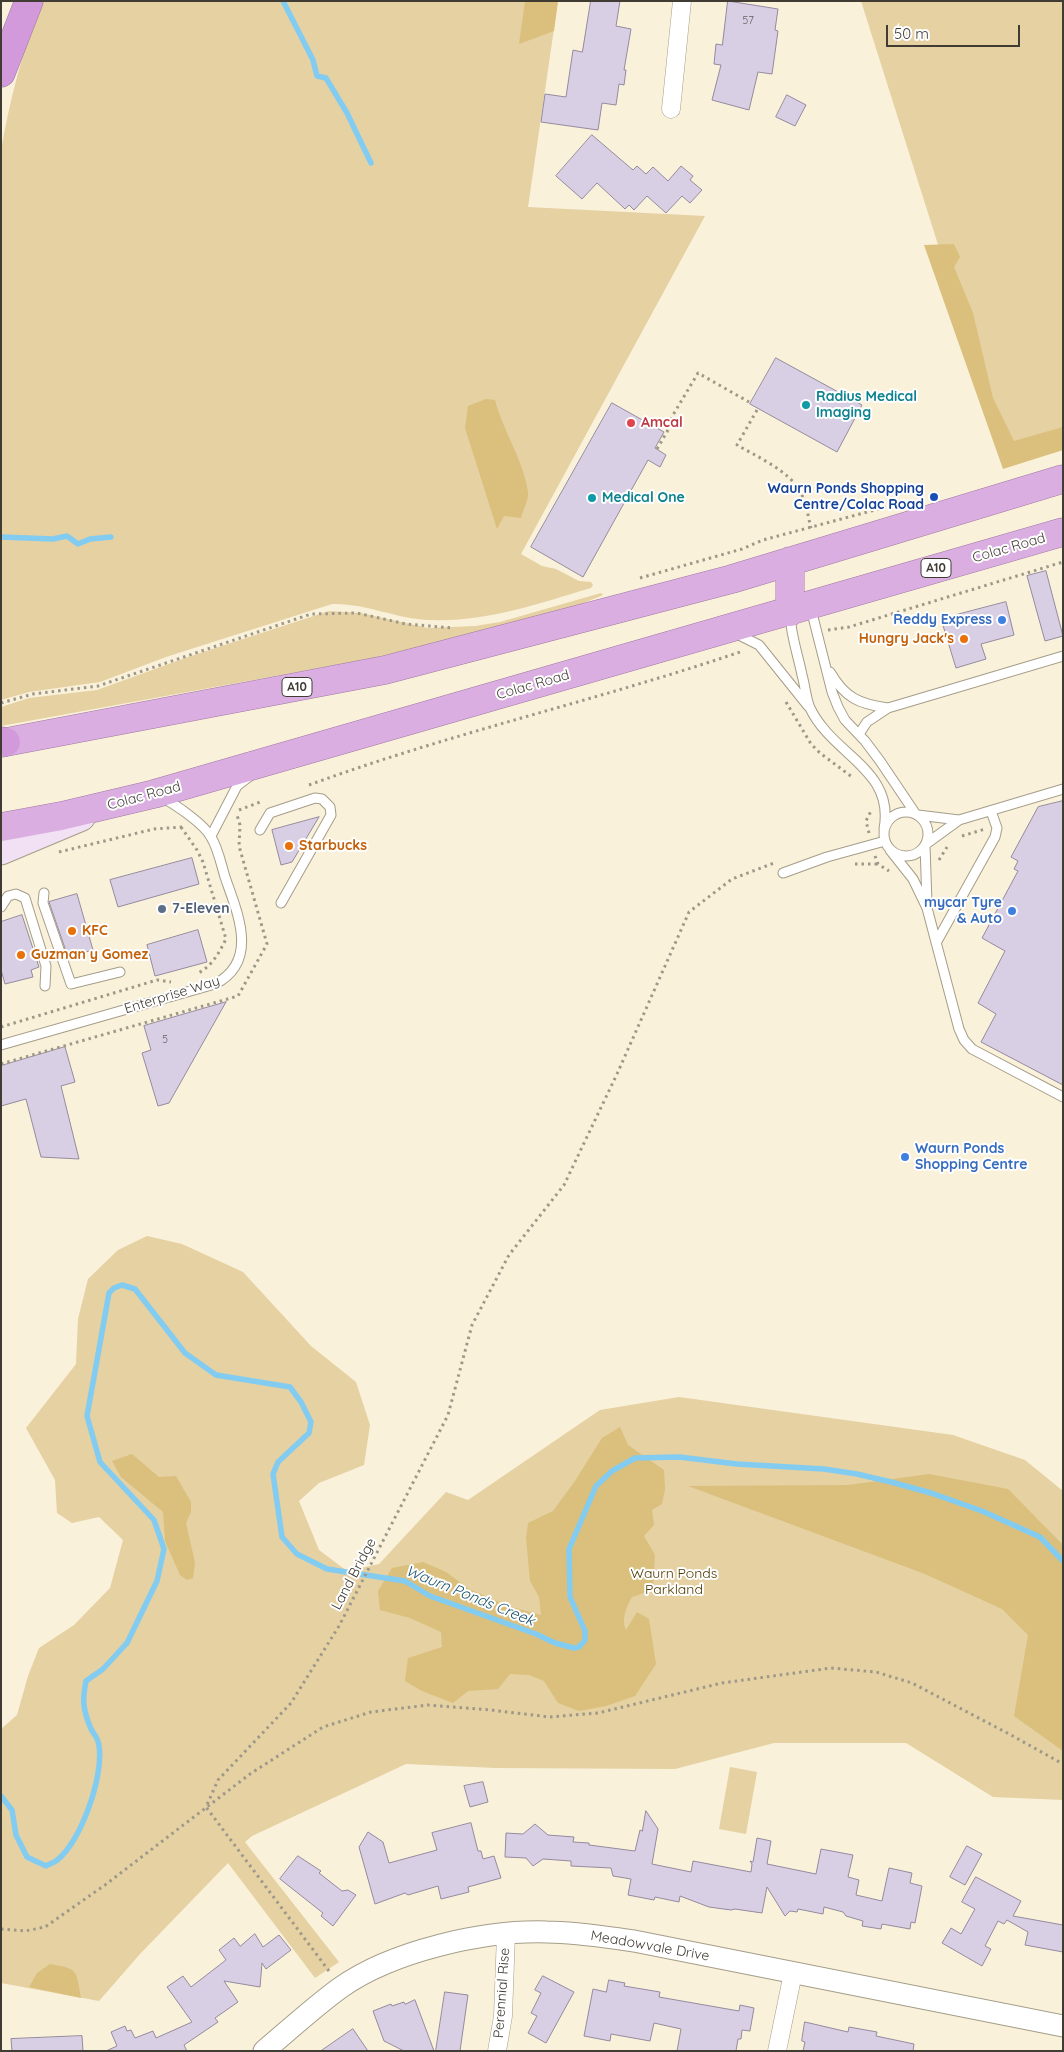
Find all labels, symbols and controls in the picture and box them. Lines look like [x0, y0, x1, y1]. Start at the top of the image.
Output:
house number: 57 [742, 14, 754, 28]
scale bar [889, 15, 1023, 47]
text: 50 m [894, 24, 929, 43]
place label: Radius Medical Imaging [816, 389, 917, 422]
marker: Radius Medical Imaging [800, 399, 812, 411]
place label: Amcal [641, 415, 683, 431]
marker: Amcal [625, 417, 637, 429]
place label: Waurn Ponds Shopping Centre/Colac Road [767, 481, 924, 514]
place label: Medical One [602, 490, 685, 506]
marker: Waurn Ponds Shopping Centre/Colac Road [928, 491, 940, 503]
marker: Medical One [586, 492, 598, 504]
street label: Colac Road [971, 530, 1047, 566]
road number: A10 [921, 558, 951, 578]
place label: Reddy Express [893, 612, 992, 628]
marker: Reddy Express [996, 614, 1008, 626]
place label: Hungry Jack's [859, 631, 954, 647]
marker: Hungry Jack's [958, 633, 970, 645]
street label: Colac Road [495, 667, 571, 703]
road number: A10 [282, 678, 312, 696]
street label: Colac Road [106, 778, 182, 814]
place label: Starbucks [299, 838, 367, 854]
marker: Starbucks [283, 840, 295, 852]
place label: mycar Tyre & Auto [924, 895, 1002, 928]
place label: 7-Eleven [172, 901, 229, 917]
marker: 7-Eleven [156, 903, 168, 915]
marker: mycar Tyre & Auto [1006, 905, 1018, 917]
place label: KFC [82, 923, 108, 939]
marker: KFC [66, 925, 78, 937]
place label: Guzman y Gomez [31, 947, 148, 963]
marker: Guzman y Gomez [15, 949, 27, 961]
street label: Enterprise Way [122, 972, 222, 1018]
house number: 5 [162, 1033, 168, 1047]
place label: Waurn Ponds Shopping Centre [915, 1141, 1028, 1174]
marker: Waurn Ponds Shopping Centre [899, 1151, 911, 1163]
street label: Land Bridge [328, 1535, 380, 1613]
water label: Waurn Ponds Creek [403, 1562, 537, 1630]
park label: Waurn Ponds Parkland [631, 1566, 717, 1598]
street label: Meadowvale Drive [589, 1927, 711, 1965]
street label: Perennial Rise [490, 1947, 514, 2039]

